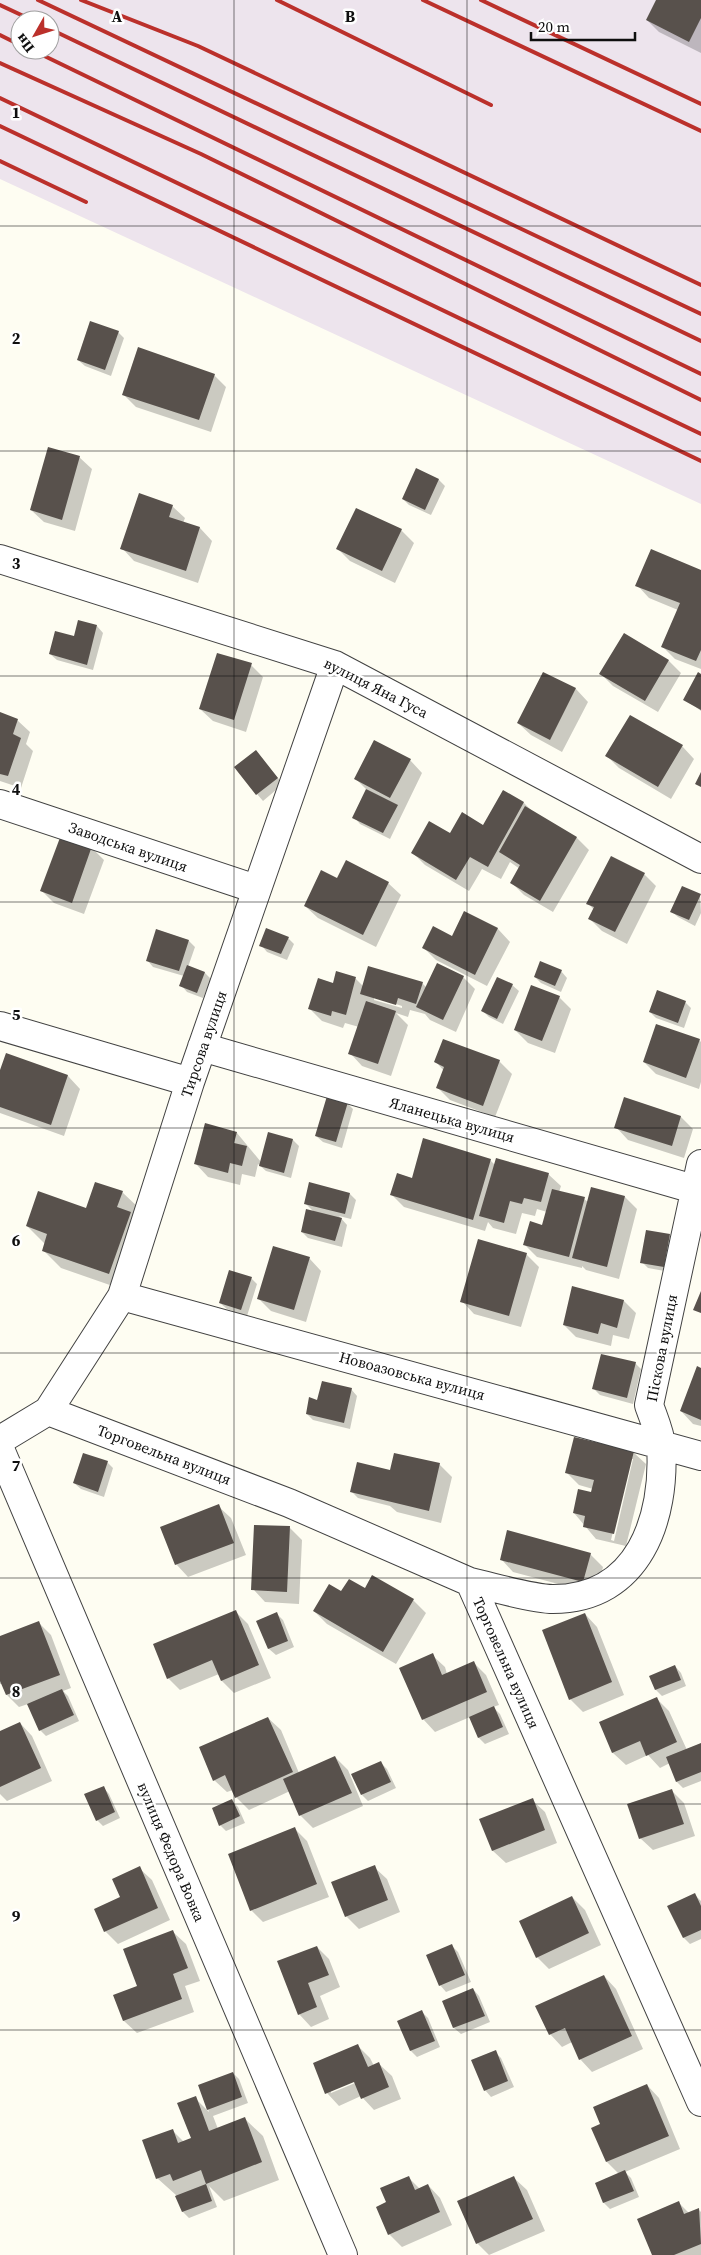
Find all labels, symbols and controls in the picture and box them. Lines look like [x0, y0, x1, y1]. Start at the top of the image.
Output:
text: A [112, 5, 123, 27]
text: B [345, 5, 356, 27]
north arrow [10, 10, 60, 60]
scale bar [531, 10, 635, 42]
text: 20 m [538, 16, 570, 37]
text: Пн [11, 29, 39, 57]
text: 1 [12, 101, 20, 123]
text: 2 [12, 327, 21, 349]
text: 3 [12, 552, 21, 574]
street label: вулиця Яна Гуса [321, 652, 432, 723]
text: 4 [12, 778, 21, 800]
street label: Заводська вулиця [66, 816, 190, 877]
street label: Тирсова вулиця [175, 988, 232, 1100]
text: 5 [12, 1003, 21, 1025]
street label: Яланецька вулиця [387, 1092, 517, 1147]
text: 6 [12, 1229, 21, 1251]
street label: Піскова вулиця [641, 1292, 682, 1403]
street label: Новоазовська вулиця [337, 1346, 487, 1405]
street label: Торговельна вулиця [94, 1419, 234, 1490]
text: 7 [12, 1454, 21, 1476]
street label: Торговельна вулиця [468, 1594, 545, 1732]
text: 8 [12, 1680, 20, 1702]
street label: вулиця Федора Вовка [133, 1779, 210, 1925]
text: 9 [12, 1905, 21, 1927]

